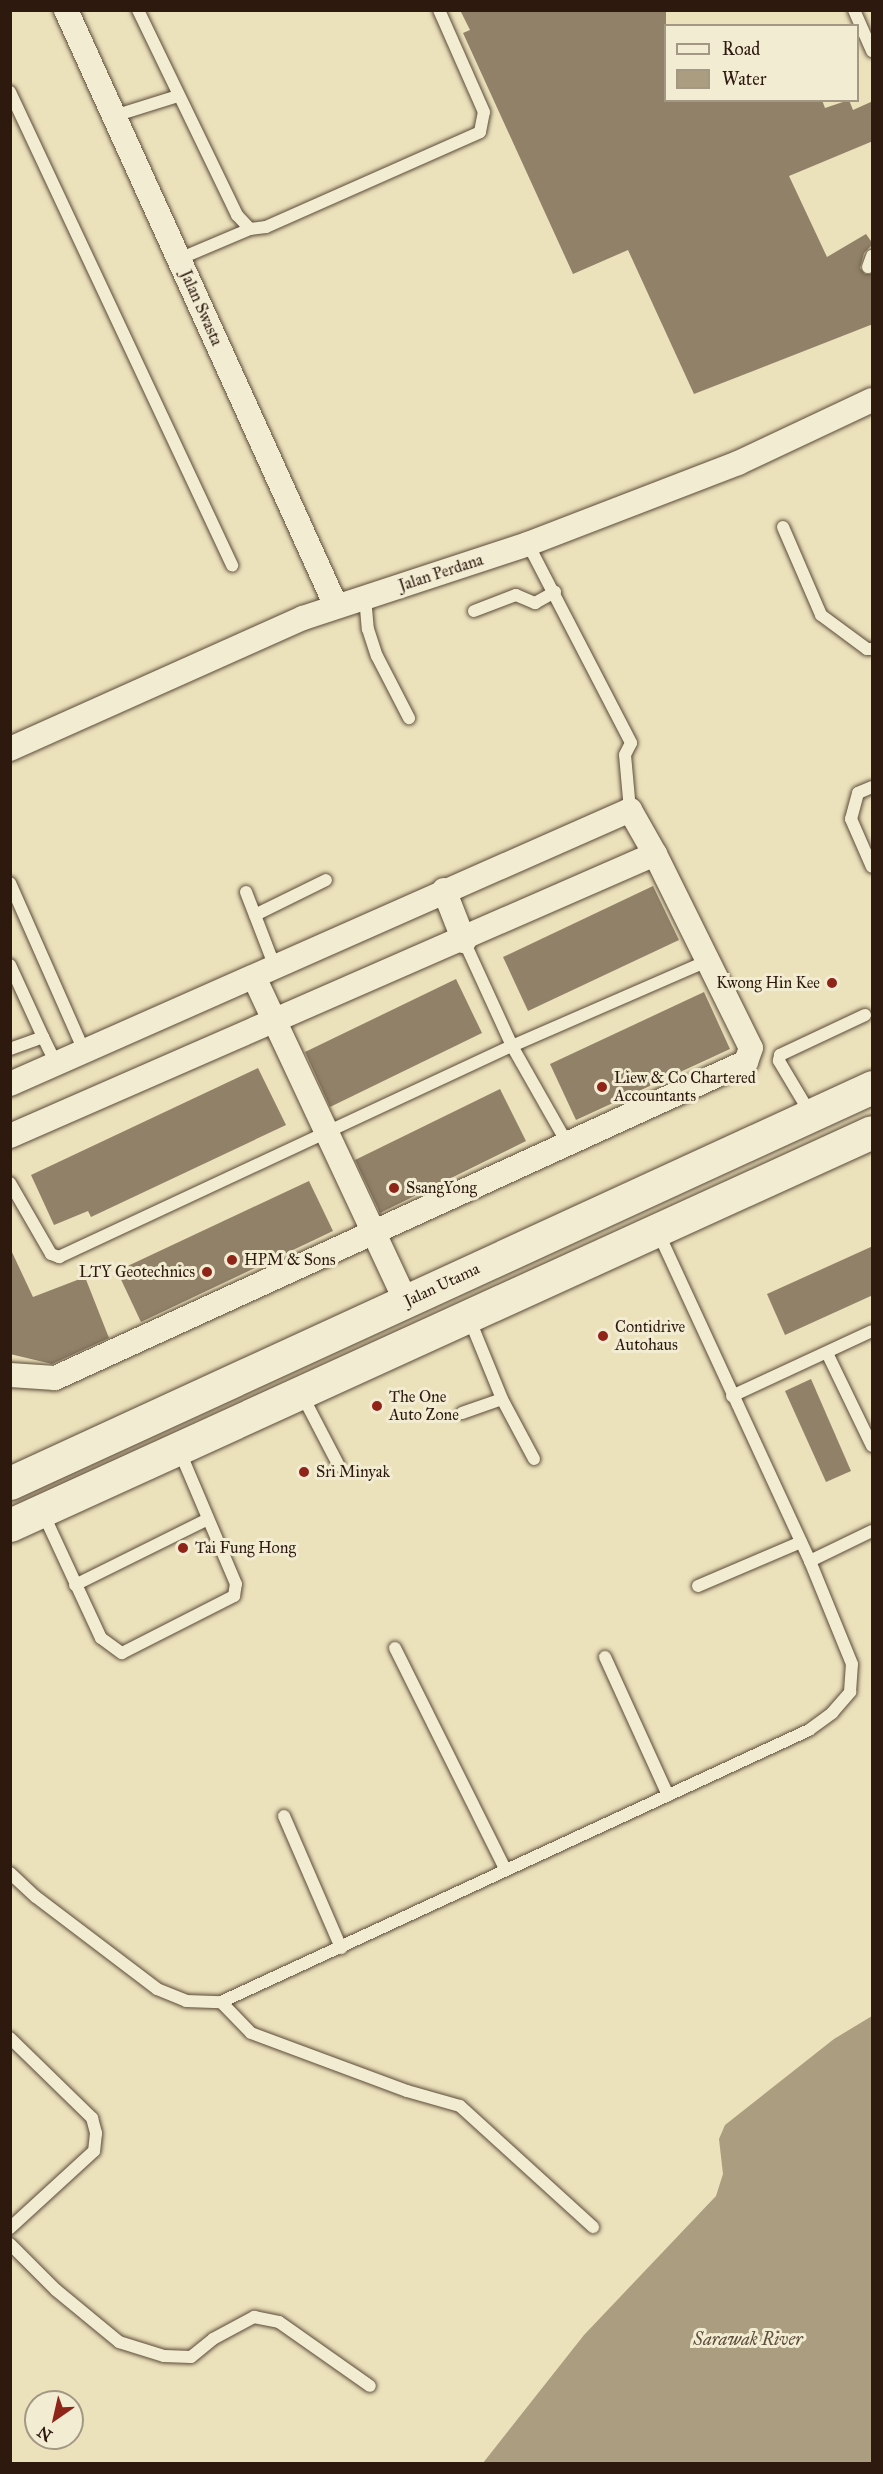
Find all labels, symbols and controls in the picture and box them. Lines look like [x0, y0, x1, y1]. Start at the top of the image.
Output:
legend [664, 24, 859, 102]
text: Road [722, 38, 760, 60]
text: Water [722, 68, 766, 90]
street label: Jalan Swasta [176, 267, 226, 349]
street label: Jalan Perdana [396, 550, 486, 596]
place label: Kwong Hin Kee [716, 973, 820, 993]
marker: Kwong Hin Kee [825, 976, 839, 990]
place label: Liew & Co Chartered Accountants [614, 1068, 756, 1106]
marker: Liew & Co Chartered Accountants [595, 1080, 609, 1094]
place label: SsangYong [406, 1178, 477, 1198]
marker: SsangYong [387, 1181, 401, 1195]
place label: HPM & Sons [244, 1250, 336, 1270]
marker: HPM & Sons [225, 1253, 239, 1267]
street label: Jalan Utama [401, 1259, 483, 1311]
place label: LTY Geotechnics [79, 1262, 195, 1282]
marker: LTY Geotechnics [200, 1265, 214, 1279]
place label: Contidrive Autohaus [615, 1317, 685, 1355]
marker: Contidrive Autohaus [596, 1329, 610, 1343]
place label: The One Auto Zone [389, 1387, 459, 1425]
marker: The One Auto Zone [370, 1399, 384, 1413]
place label: Sri Minyak [316, 1462, 390, 1482]
marker: Sri Minyak [297, 1465, 311, 1479]
place label: Tai Fung Hong [195, 1538, 296, 1558]
marker: Tai Fung Hong [176, 1541, 190, 1555]
water label: Sarawak River [693, 2328, 803, 2350]
north arrow [24, 2390, 84, 2450]
text: N [34, 2422, 56, 2445]

